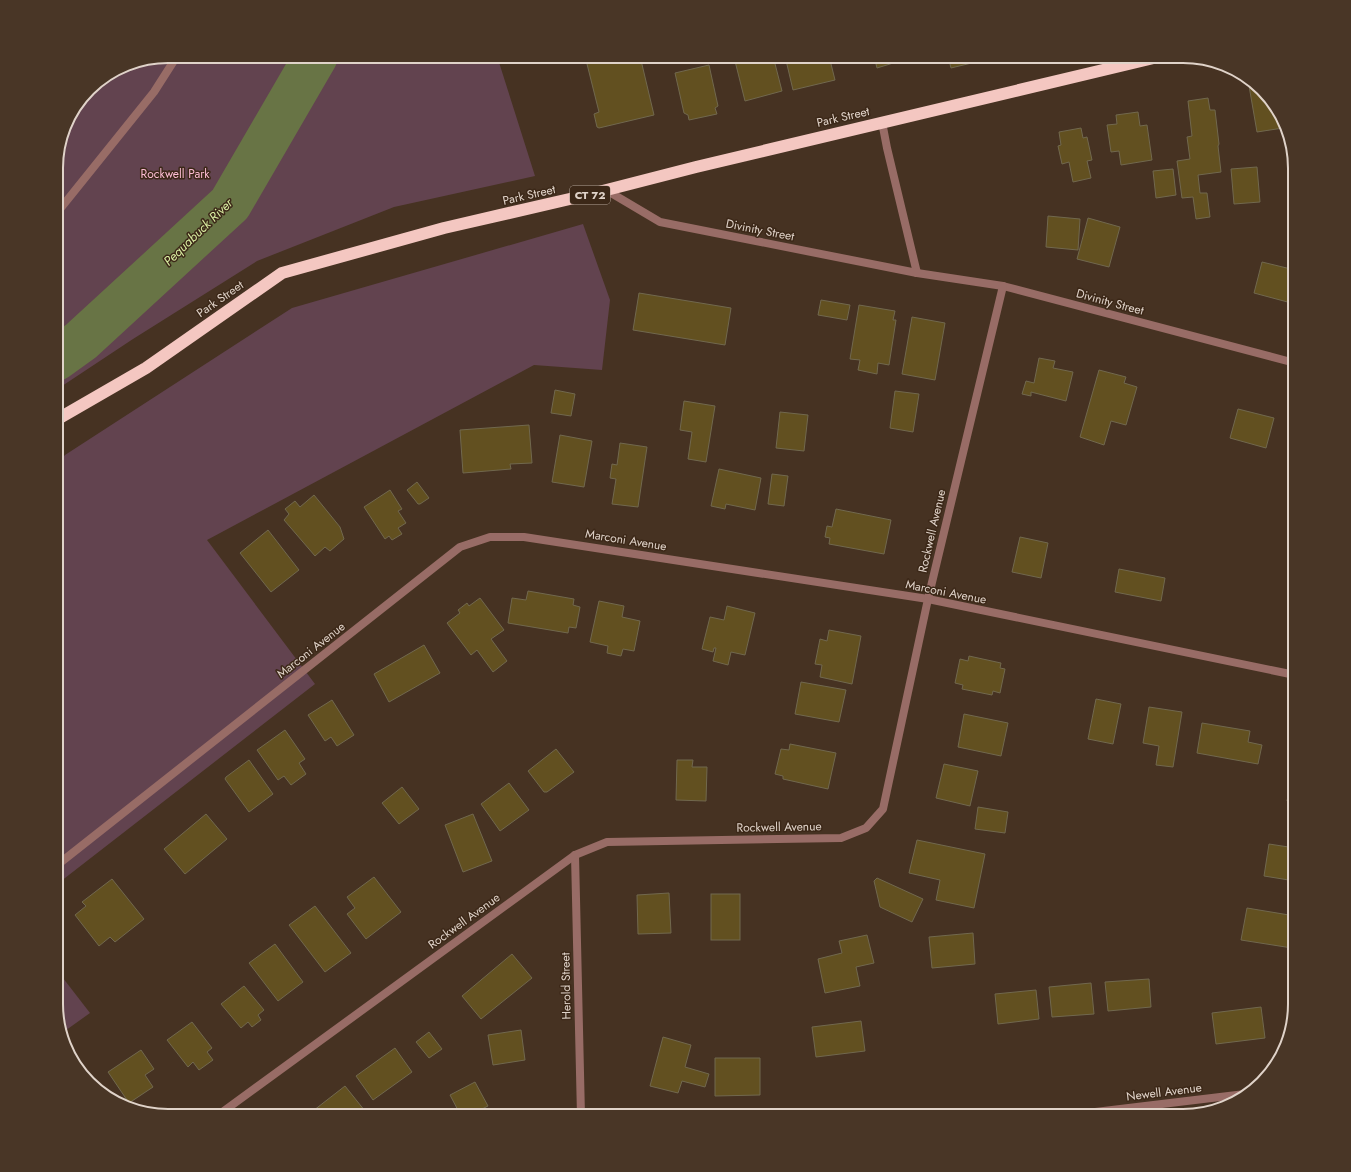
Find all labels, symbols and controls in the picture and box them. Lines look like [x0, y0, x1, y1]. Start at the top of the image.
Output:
street label: Park Street [815, 102, 871, 132]
park label: Rockwell Park [140, 165, 210, 183]
street label: Park Street [501, 180, 557, 210]
road number: CT 72 [570, 186, 610, 204]
water label: Pequabuck River [159, 193, 237, 270]
street label: Divinity Street [724, 215, 796, 245]
street label: Park Street [193, 276, 247, 322]
street label: Divinity Street [1074, 284, 1146, 320]
street label: Rockwell Avenue [914, 487, 950, 575]
street label: Marconi Avenue [584, 525, 668, 555]
street label: Marconi Avenue [904, 575, 988, 609]
street label: Marconi Avenue [273, 618, 349, 682]
street label: Rockwell Avenue [736, 817, 822, 837]
street label: Rockwell Avenue [424, 889, 504, 953]
street label: Herold Street [556, 952, 576, 1020]
street label: Newell Avenue [1125, 1078, 1203, 1106]

